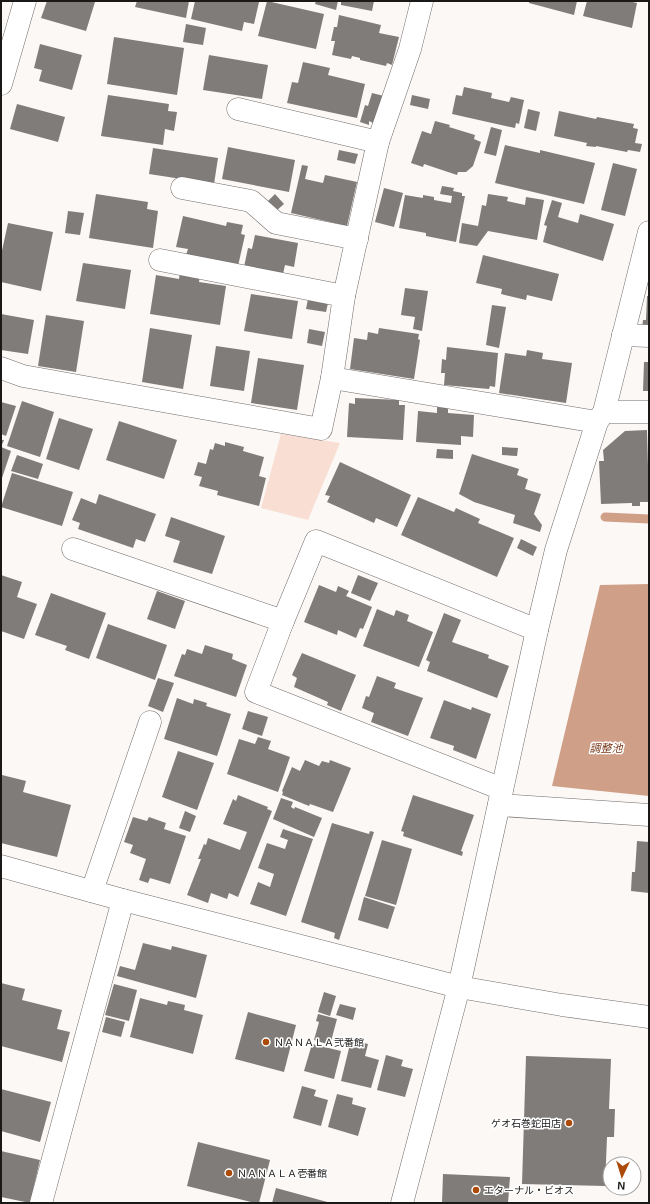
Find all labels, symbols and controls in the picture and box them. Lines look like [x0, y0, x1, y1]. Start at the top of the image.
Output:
water label: 調整池 [590, 742, 623, 754]
marker: ＮＡＮＡＬＡ弐番館 [261, 1037, 271, 1047]
place label: ＮＡＮＡＬＡ弐番館 [274, 1037, 364, 1048]
place label: ゲオ石巻蛇田店 [491, 1118, 561, 1129]
marker: ゲオ石巻蛇田店 [564, 1118, 574, 1128]
north arrow [602, 1156, 642, 1196]
marker: ＮＡＮＡＬＡ壱番館 [224, 1168, 234, 1178]
place label: ＮＡＮＡＬＡ壱番館 [237, 1168, 327, 1179]
text: N [617, 1180, 626, 1192]
marker: エターナル・ビオス [471, 1185, 481, 1195]
place label: エターナル・ビオス [484, 1185, 574, 1196]

